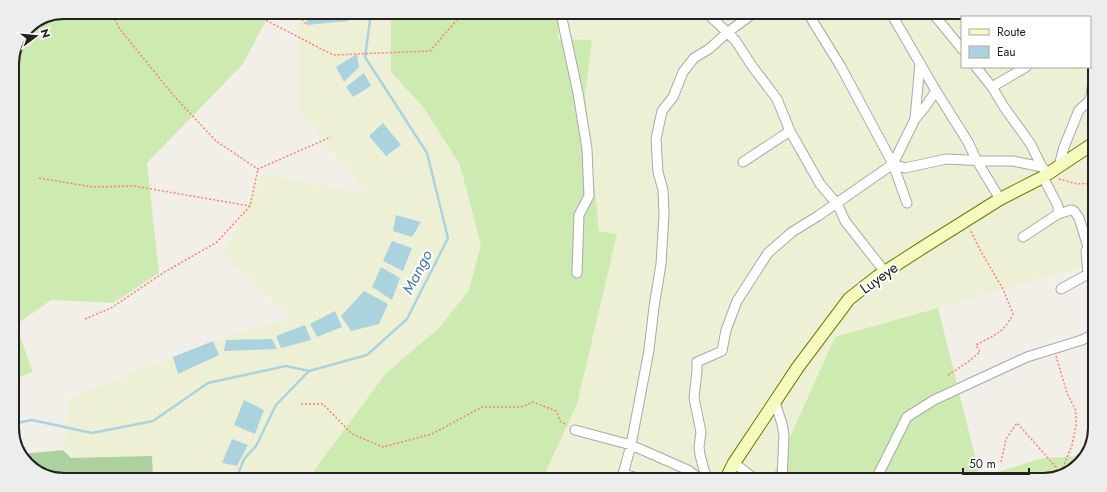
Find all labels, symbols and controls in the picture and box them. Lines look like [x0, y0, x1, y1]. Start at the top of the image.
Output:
north arrow [16, 16, 56, 56]
legend [961, 16, 1091, 68]
text: Route [997, 23, 1026, 41]
text: N [37, 27, 55, 40]
text: Eau [997, 43, 1016, 61]
water label: Mango [396, 245, 438, 298]
street label: Luyeye [855, 257, 903, 299]
scale bar [963, 450, 1029, 476]
text: 50 m [969, 455, 996, 473]

